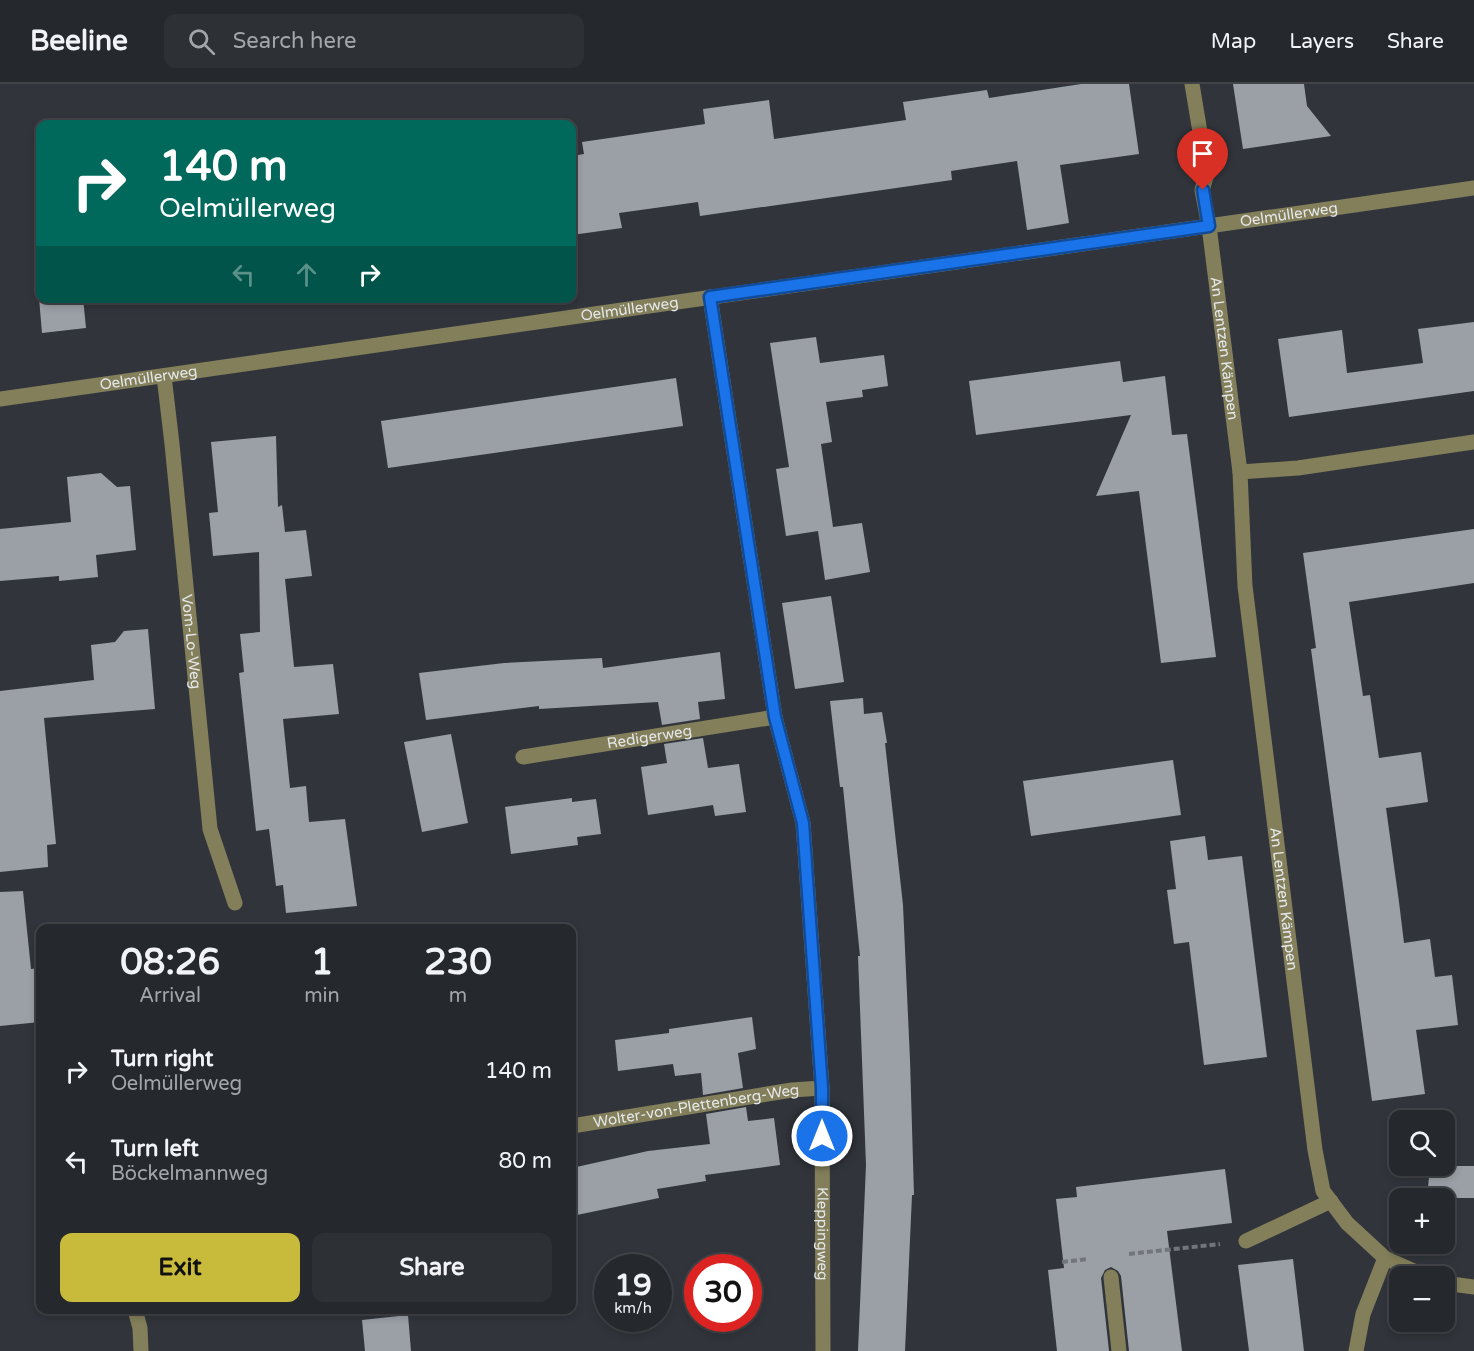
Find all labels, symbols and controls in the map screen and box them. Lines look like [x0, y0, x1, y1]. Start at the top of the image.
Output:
search box [164, 14, 584, 68]
text: Beeline [30, 24, 128, 58]
icon: search [185, 25, 218, 58]
text: Search here [233, 28, 357, 54]
text: Map [1211, 29, 1256, 54]
text: Layers [1289, 29, 1354, 54]
text: Share [1387, 29, 1444, 54]
pin [1177, 128, 1228, 190]
icon: arrive [1186, 137, 1219, 170]
text: 140 m [159, 141, 288, 192]
icon: right [60, 144, 138, 222]
text: Oelmüllerweg [159, 192, 336, 225]
street label: Oelmüllerweg [1239, 199, 1339, 230]
icon: left [227, 258, 260, 291]
icon: ahead [290, 258, 323, 291]
icon: right [353, 258, 386, 291]
street label: An Lentzen Kämpen [1206, 276, 1242, 421]
street label: Oelmüllerweg [580, 293, 680, 325]
street label: Oelmüllerweg [98, 362, 199, 394]
street label: Vom-Lo-Weg [178, 593, 205, 690]
street label: Redigerweg [606, 721, 693, 753]
street label: An Lentzen Kämpen [1266, 826, 1302, 972]
text: 08:26 [120, 941, 220, 984]
text: 1 [311, 941, 333, 984]
text: 230 [424, 941, 492, 984]
text: Arrival [139, 984, 201, 1008]
text: min [304, 984, 340, 1008]
text: m [449, 984, 467, 1008]
text: Turn right [111, 1046, 213, 1072]
icon: right [60, 1055, 93, 1088]
text: 140 m [485, 1058, 552, 1084]
text: Oelmüllerweg [111, 1072, 242, 1096]
street label: Wolter-von-Plettenberg-Weg [592, 1081, 800, 1131]
position arrow [790, 1104, 854, 1168]
map controls [1389, 1110, 1455, 1332]
button: search [1389, 1110, 1455, 1176]
text: Turn left [111, 1136, 199, 1162]
icon: left [60, 1145, 93, 1178]
text: 80 m [498, 1148, 552, 1174]
text: Böckelmannweg [111, 1162, 268, 1186]
street label: Kleppingweg [813, 1187, 832, 1280]
button: + [1389, 1188, 1455, 1254]
button: Exit [60, 1233, 300, 1302]
button: Share [312, 1233, 552, 1302]
speed limit sign: 30 [684, 1254, 762, 1332]
button: − [1389, 1266, 1455, 1332]
text: 19 [614, 1267, 652, 1304]
text: km/h [614, 1299, 652, 1317]

